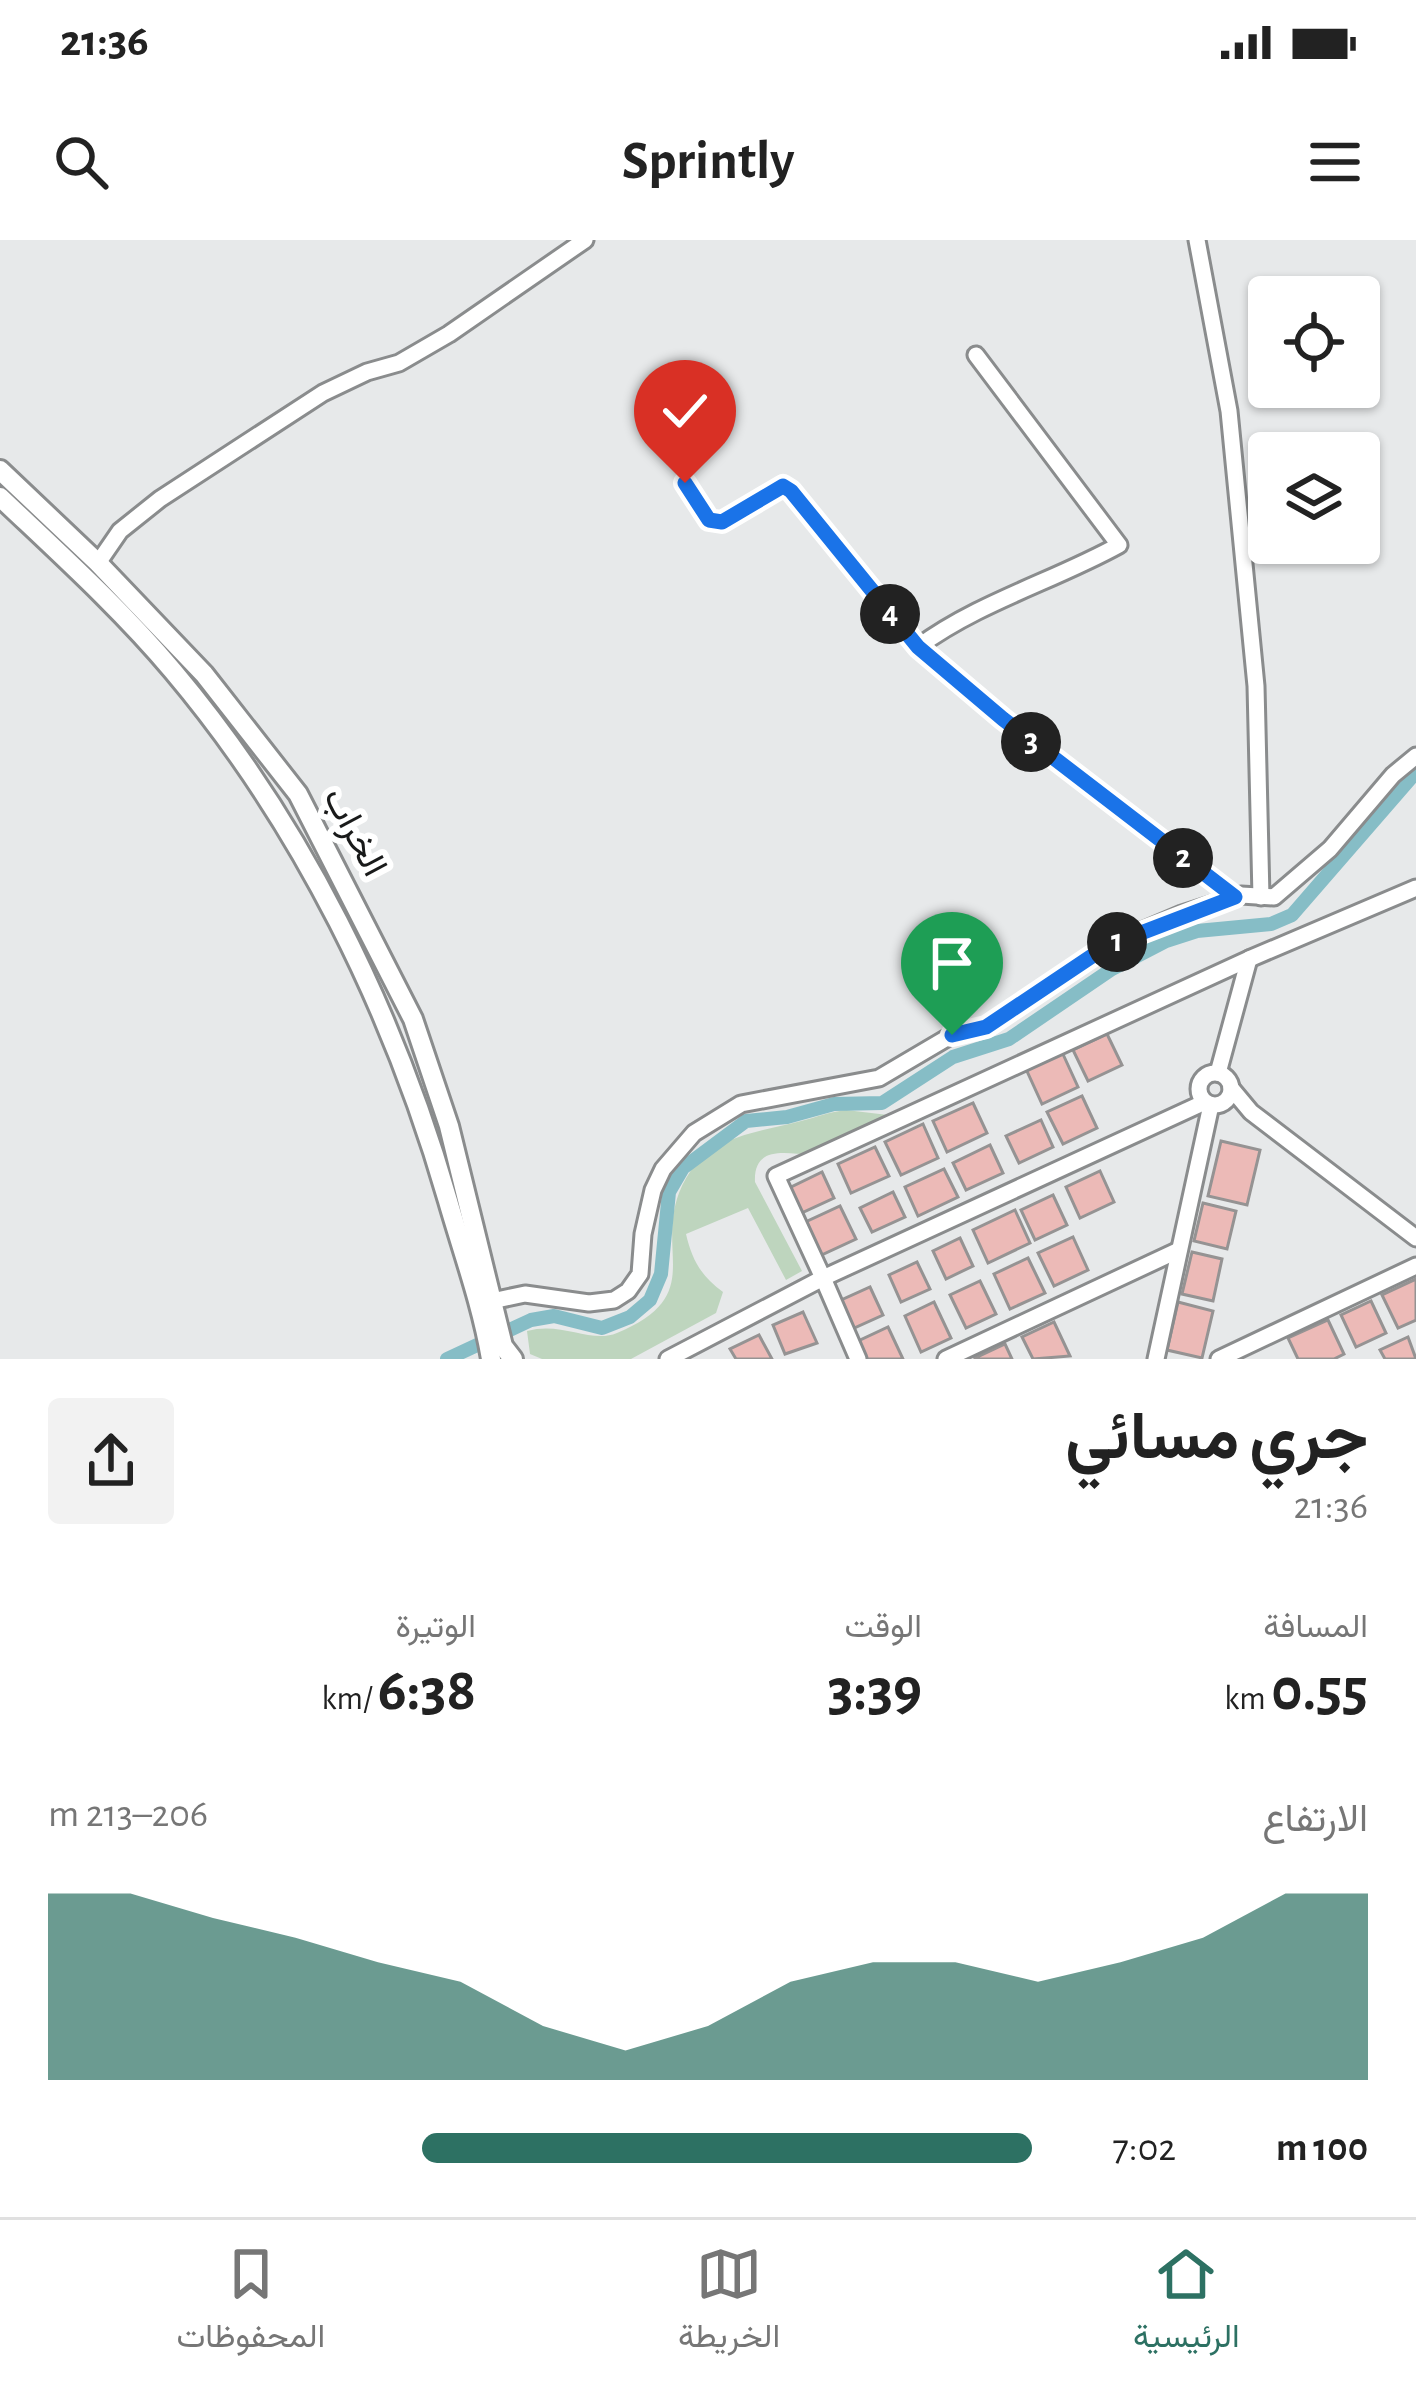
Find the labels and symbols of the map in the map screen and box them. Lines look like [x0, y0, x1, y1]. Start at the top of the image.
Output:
pin [634, 360, 736, 483]
pin: 4 [860, 584, 920, 644]
pin: 3 [1001, 712, 1061, 772]
street label: الخراب [314, 782, 393, 884]
pin: 2 [1153, 828, 1213, 888]
pin [901, 912, 1003, 1035]
pin: 1 [1087, 912, 1147, 972]

